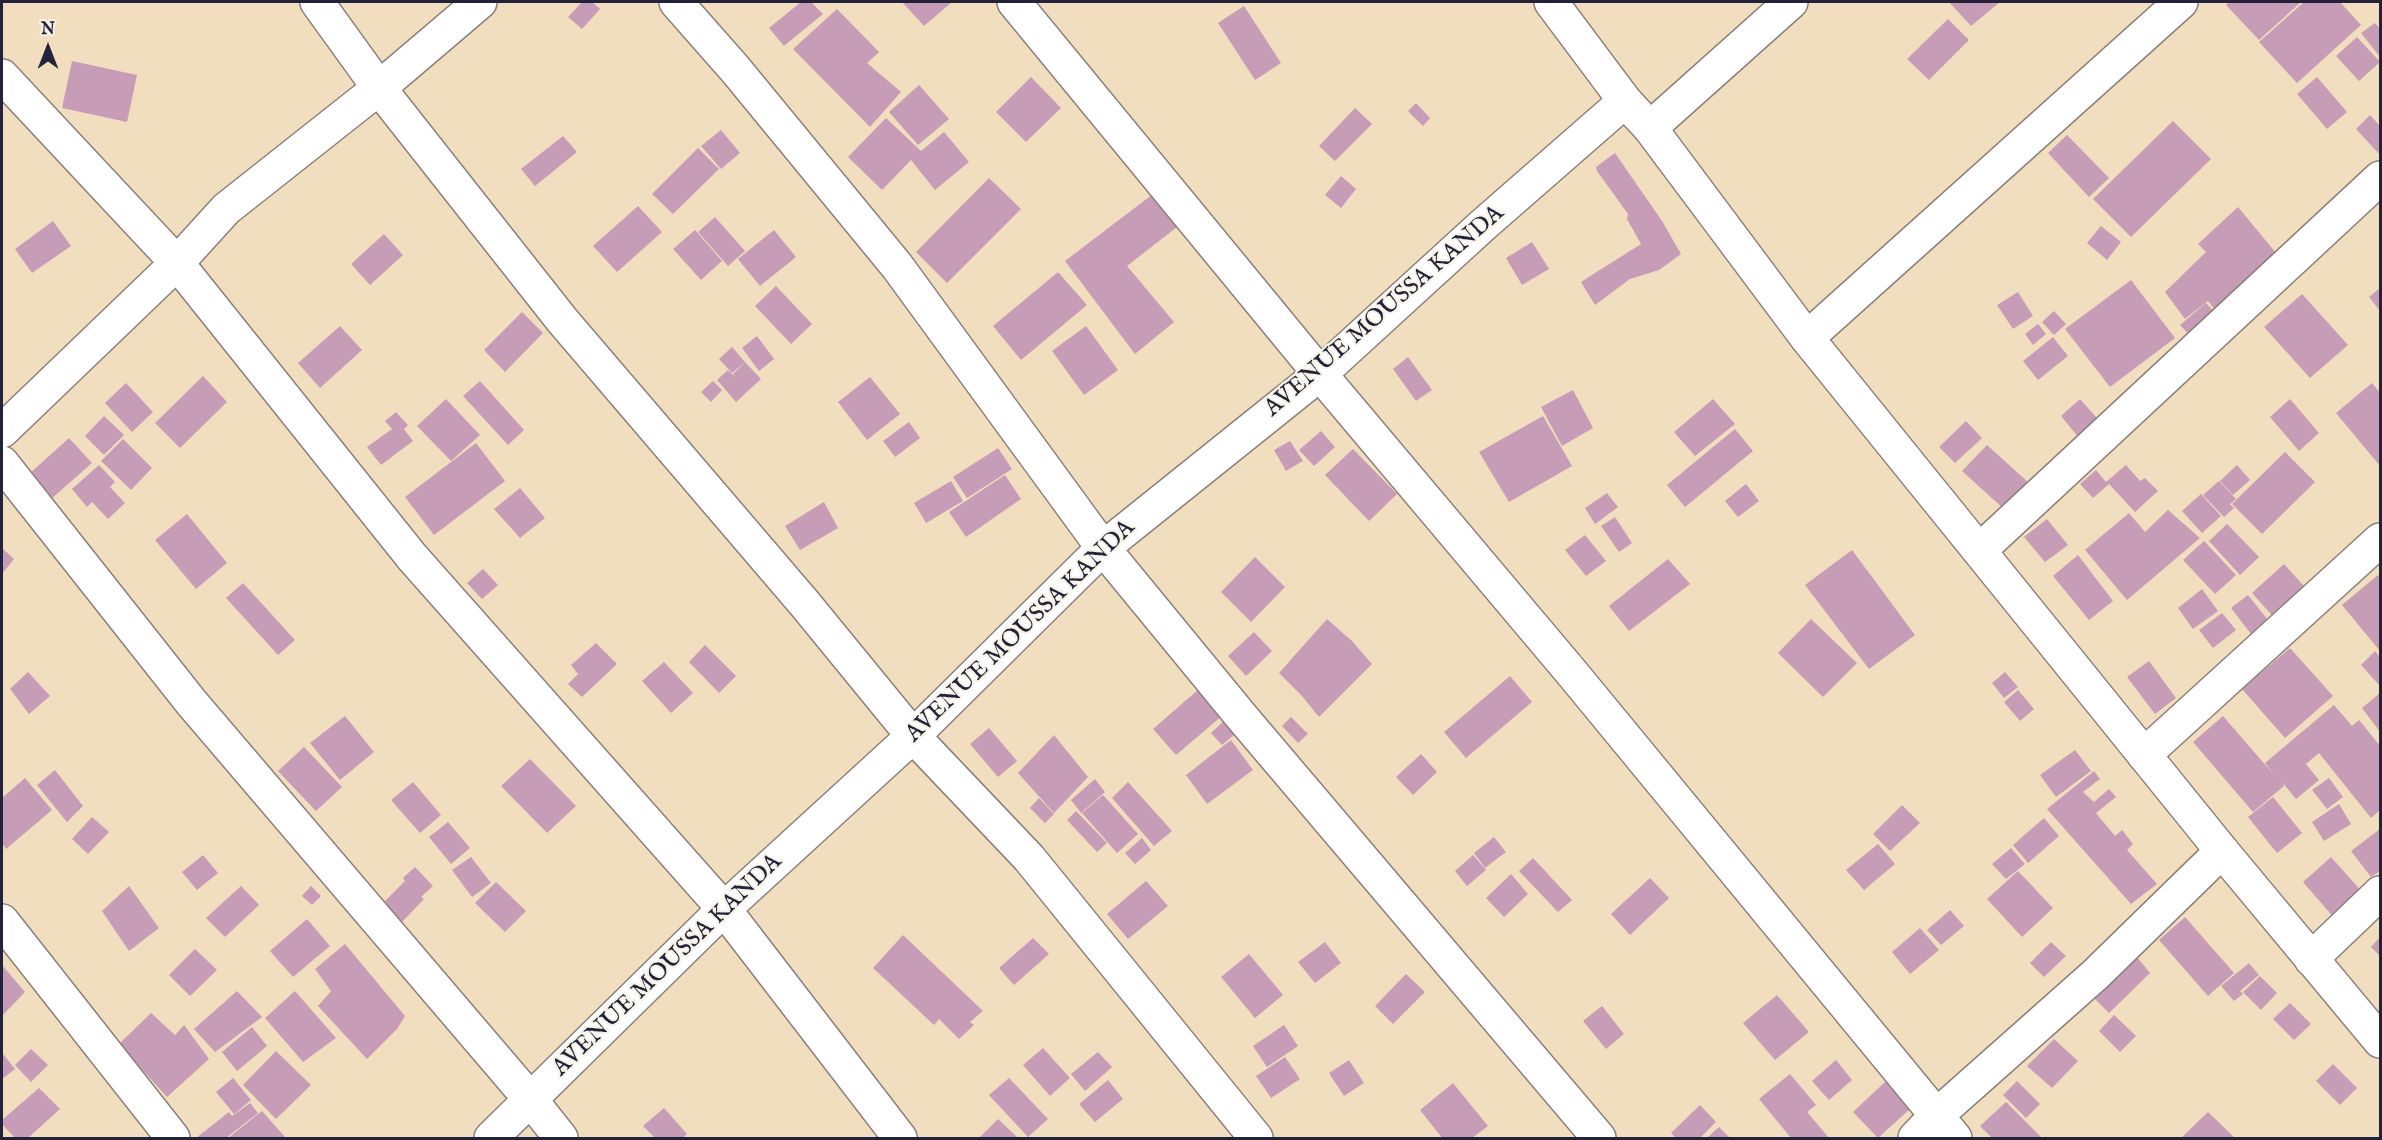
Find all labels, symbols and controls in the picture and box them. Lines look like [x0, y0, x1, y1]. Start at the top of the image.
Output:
north arrow [18, 18, 78, 78]
text: N [41, 20, 55, 40]
street label: AVENUE MOUSSA KANDA [1259, 200, 1511, 424]
street label: AVENUE MOUSSA KANDA [900, 515, 1142, 749]
street label: AVENUE MOUSSA KANDA [547, 849, 789, 1083]

